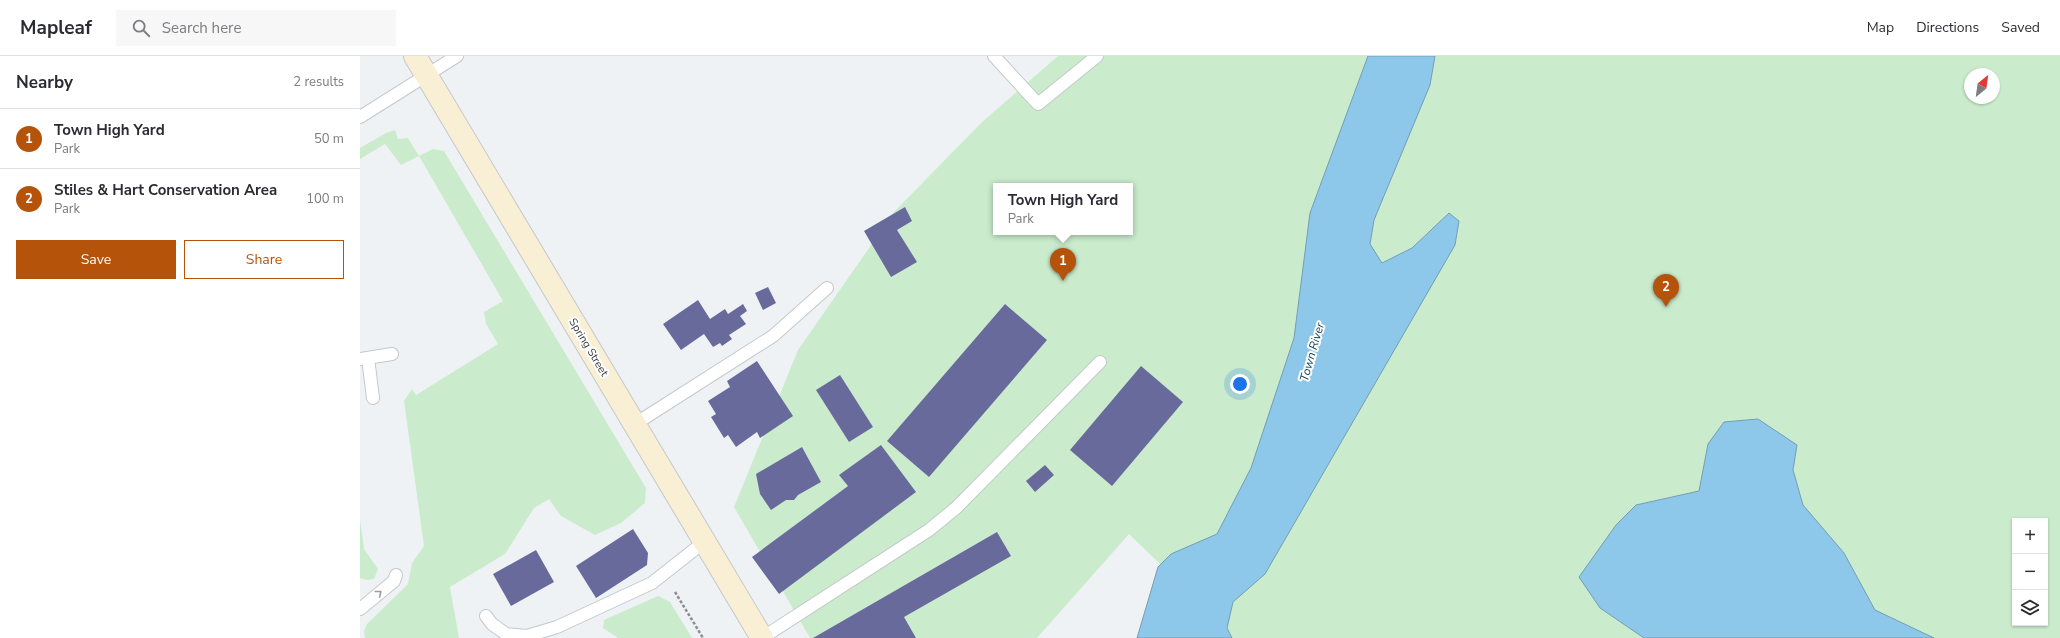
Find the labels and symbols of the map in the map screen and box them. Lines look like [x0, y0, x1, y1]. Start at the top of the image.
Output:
north arrow [1964, 68, 2000, 104]
pin: 1 [1050, 248, 1076, 281]
pin: 2 [1653, 274, 1679, 307]
street label: Spring Street [565, 315, 612, 379]
water label: Town River [1296, 320, 1328, 383]
your location [1230, 374, 1250, 394]
one-way arrow [375, 590, 382, 597]

